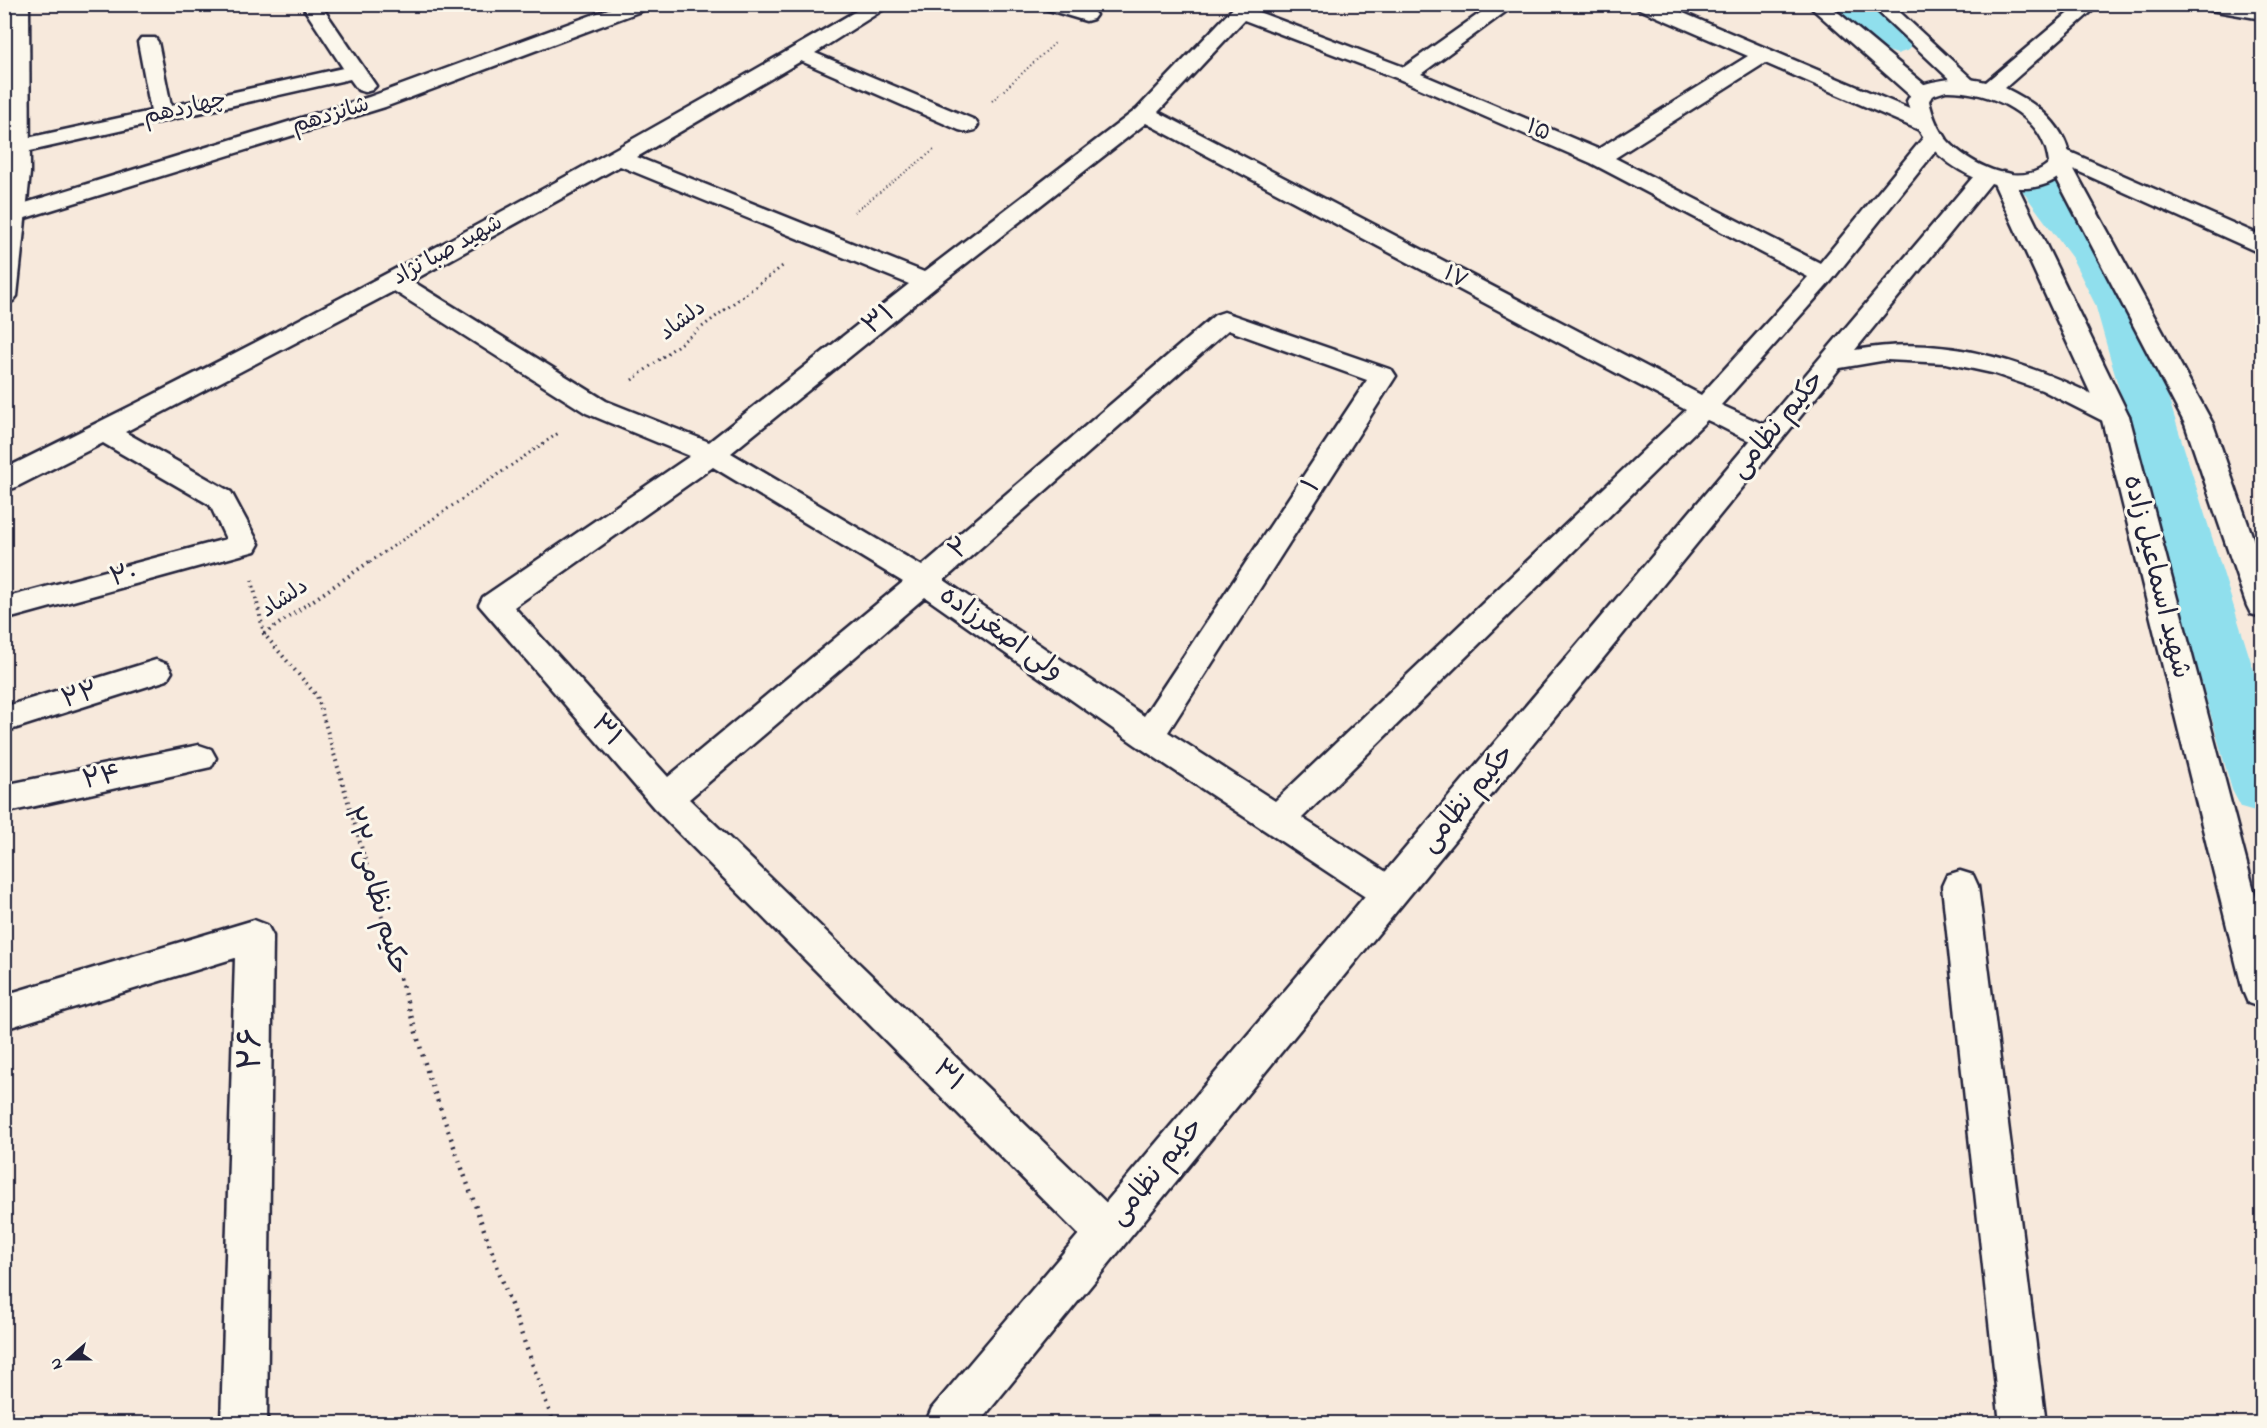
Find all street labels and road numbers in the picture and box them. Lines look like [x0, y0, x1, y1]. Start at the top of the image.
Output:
street label: چهاردهم [141, 84, 229, 134]
street label: شانزدهم [288, 89, 374, 143]
street label: ۱۵ [1521, 112, 1555, 150]
street label: شهید صبا نژاد [387, 208, 509, 294]
street label: ۱۷ [1437, 258, 1473, 298]
street label: دلشاد [653, 293, 713, 349]
street label: ۳۱ [854, 295, 904, 345]
street label: حکیم نظامی [1721, 362, 1835, 488]
street label: ۱ [1293, 471, 1331, 501]
street label: شهید اسماعیل زاده [2112, 471, 2200, 683]
street label: ۲ [940, 528, 980, 570]
street label: ۲۰ [106, 554, 142, 598]
street label: دلشاد [255, 571, 315, 627]
street label: ولی اصغرزاده [931, 577, 1071, 691]
street label: ۲۲ [57, 672, 103, 720]
street label: ۳۱ [581, 706, 631, 756]
street label: حکیم نظامی [1411, 736, 1525, 862]
street label: ۲۴ [79, 755, 125, 801]
street label: ۲۲ حکیم نظامی [332, 802, 418, 980]
street label: ۲۶ [228, 1027, 276, 1071]
street label: ۳۱ [923, 1051, 973, 1101]
street label: حکیم نظامی [1100, 1109, 1214, 1235]

